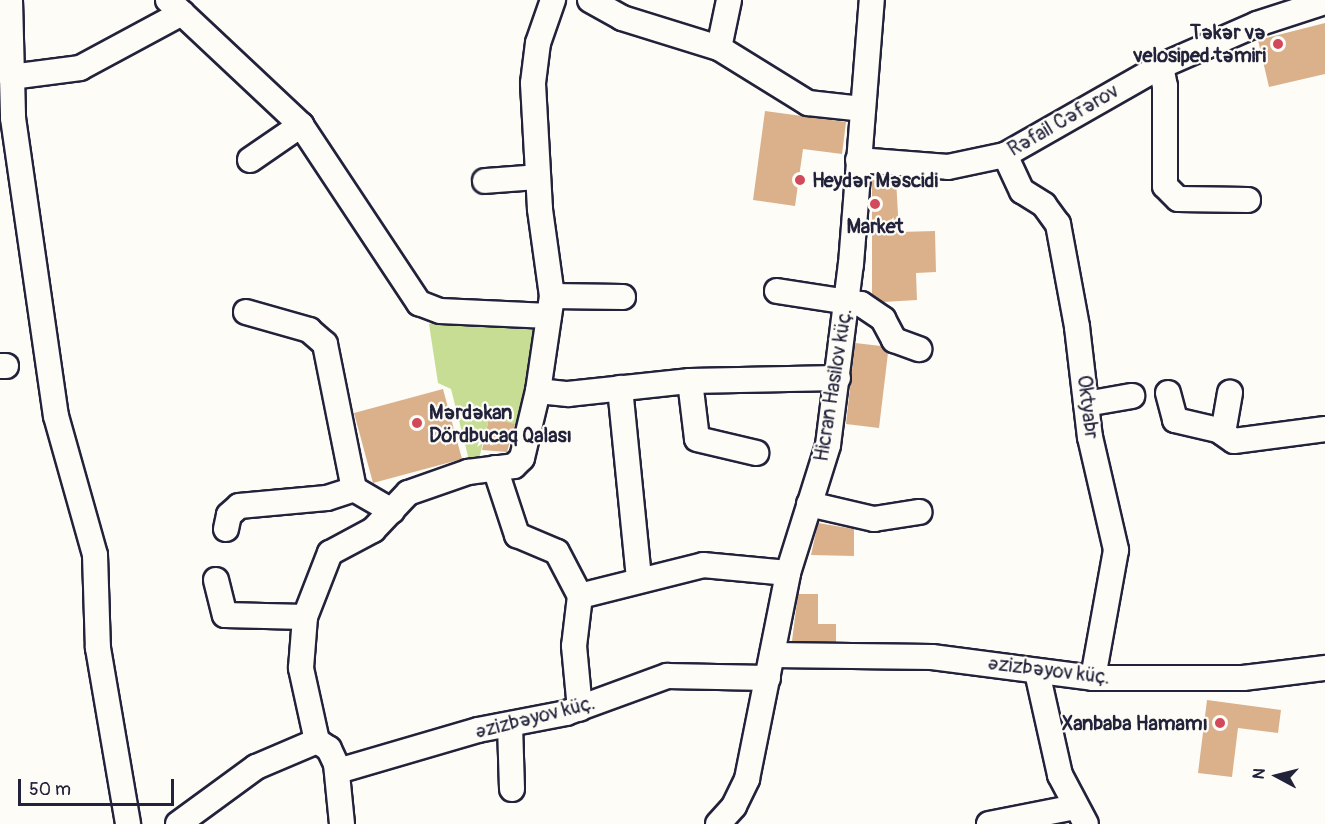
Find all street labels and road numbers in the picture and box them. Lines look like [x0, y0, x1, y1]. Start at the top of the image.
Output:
street label: Rəfail Cəfərov [1003, 79, 1123, 161]
street label: Hicran Hasilov küç. [809, 307, 857, 463]
street label: Oktyabr [1072, 374, 1104, 440]
street label: Əzizbəyov küç. [987, 651, 1111, 689]
street label: Əzizbəyov küç. [472, 690, 598, 744]

